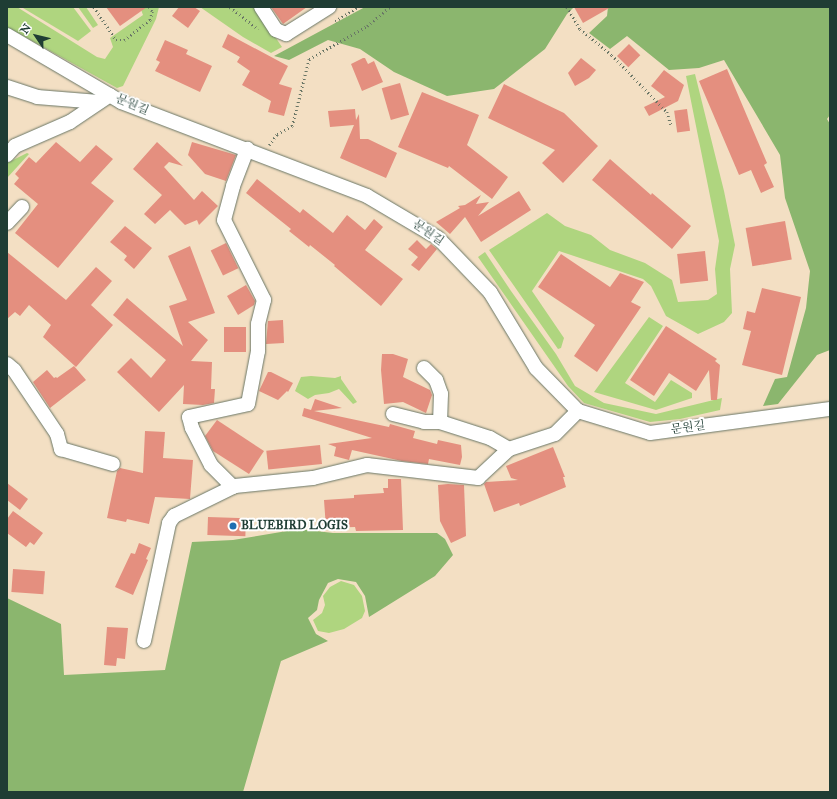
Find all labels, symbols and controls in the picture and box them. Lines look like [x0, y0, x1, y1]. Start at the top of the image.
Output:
north arrow [16, 16, 56, 56]
text: N [18, 21, 34, 36]
street label: 문원길 [113, 92, 151, 118]
street label: 문원길 [410, 217, 446, 249]
street label: 문원길 [670, 418, 706, 438]
place label: BLUEBIRD LOGIS [241, 519, 348, 533]
marker: BLUEBIRD LOGIS [228, 521, 238, 531]

